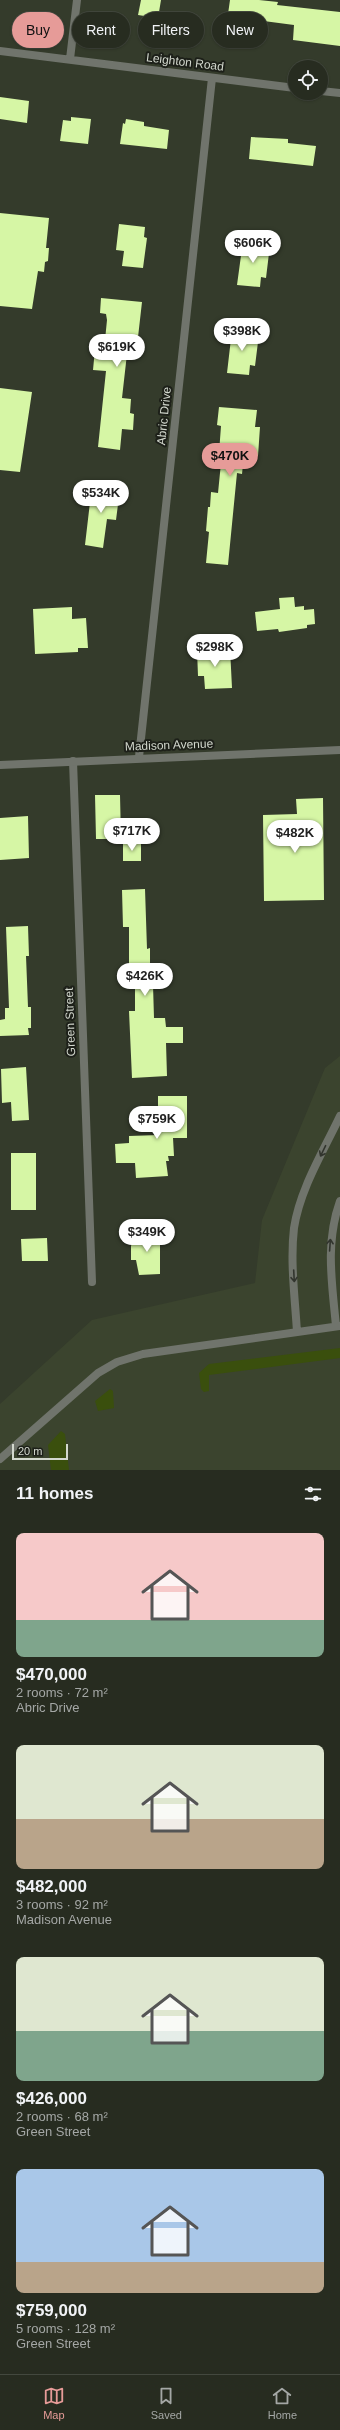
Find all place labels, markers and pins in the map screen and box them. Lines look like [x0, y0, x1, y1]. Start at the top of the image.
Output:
pin: $606K [225, 230, 281, 264]
pin: $398K [214, 318, 270, 352]
pin: $619K [89, 334, 145, 368]
pin: $470K [202, 443, 258, 477]
pin: $534K [73, 480, 129, 514]
pin: $298K [187, 634, 243, 668]
pin: $717K [104, 818, 160, 852]
pin: $482K [267, 820, 323, 854]
pin: $426K [117, 963, 173, 997]
pin: $759K [129, 1106, 185, 1140]
pin: $349K [119, 1219, 175, 1253]

